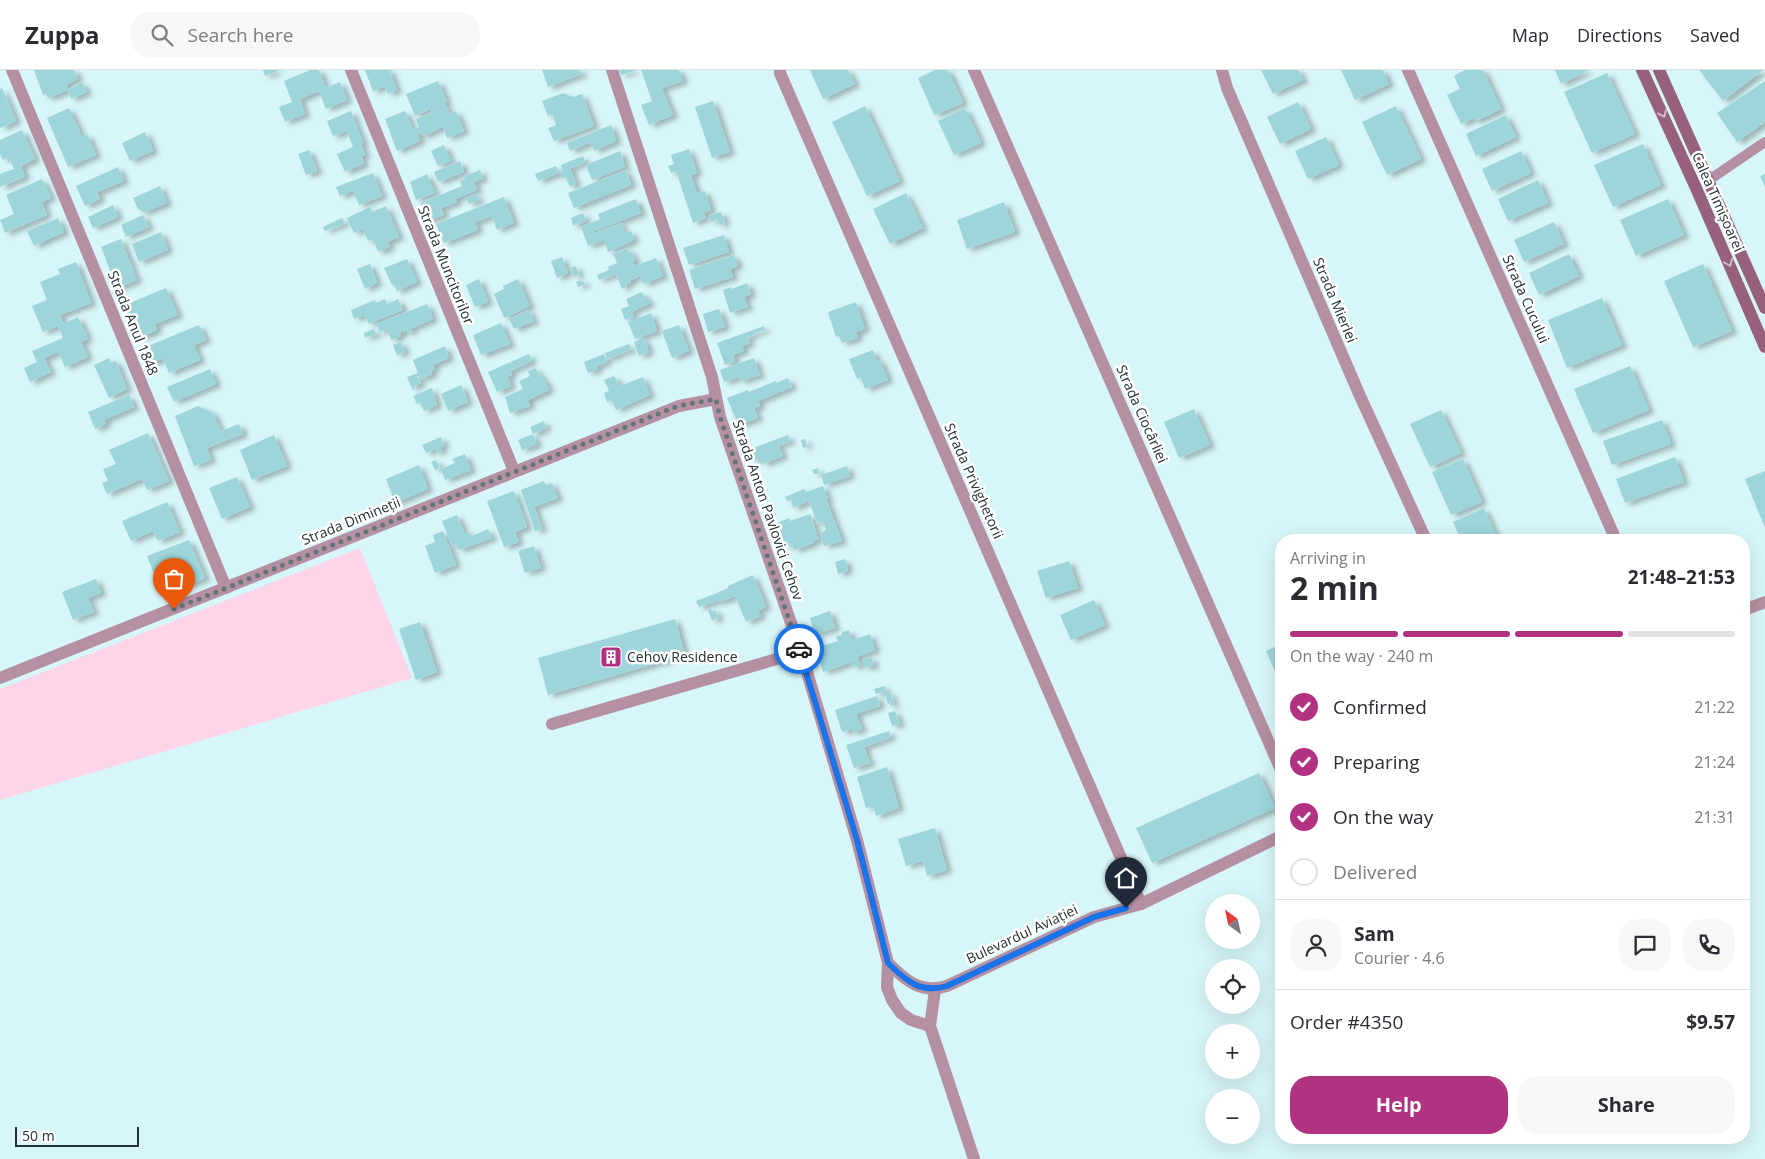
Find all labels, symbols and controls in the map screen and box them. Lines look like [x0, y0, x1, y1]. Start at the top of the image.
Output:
search box [130, 12, 480, 57]
text: Zuppa [25, 18, 100, 51]
icon: search [148, 21, 176, 49]
text: Search here [188, 22, 293, 48]
text: Map [1512, 23, 1549, 47]
text: Directions [1577, 23, 1662, 47]
text: Saved [1690, 23, 1740, 47]
one-way arrow [1656, 109, 1667, 118]
street label: Calea Timișoarei [1688, 149, 1749, 255]
street label: Strada Muncitorilor [414, 203, 479, 327]
street label: Strada Cucului [1499, 252, 1554, 346]
street label: Strada Mierlei [1309, 254, 1362, 345]
one-way arrow [1722, 258, 1733, 267]
street label: Strada Anul 1848 [104, 268, 163, 378]
street label: Strada Ciocârliei [1112, 362, 1173, 466]
street label: Strada Anton Pavlovici Cehov [729, 417, 808, 603]
street label: Strada Privighetorii [940, 420, 1008, 542]
street label: Strada Dimineții [299, 492, 403, 549]
text: Arriving in [1290, 547, 1366, 569]
pin [153, 558, 195, 609]
text: 21:48–21:53 [1628, 564, 1735, 590]
icon: bag [160, 565, 188, 593]
text: 2 min [1290, 566, 1379, 609]
courier [774, 624, 824, 674]
icon: car [785, 635, 813, 663]
building icon: Cehov Residence [599, 645, 623, 669]
text: On the way · 240 m [1290, 645, 1433, 667]
place label: Cehov Residence [627, 647, 738, 666]
icon: check [1290, 693, 1318, 721]
text: Confirmed [1333, 694, 1427, 720]
text: 21:22 [1694, 696, 1735, 718]
icon: check [1290, 748, 1318, 776]
text: Preparing [1333, 749, 1420, 775]
text: 21:24 [1694, 751, 1735, 773]
icon: check [1290, 803, 1318, 831]
text: On the way [1333, 804, 1433, 830]
text: 21:31 [1694, 806, 1735, 828]
pin [1105, 857, 1147, 908]
text: Delivered [1333, 859, 1417, 885]
icon: home [1112, 864, 1140, 892]
north arrow [1205, 894, 1260, 949]
map controls [1205, 894, 1260, 1144]
street label: Bulevardul Aviației [963, 899, 1081, 968]
button: person [1290, 919, 1342, 971]
button: chat [1619, 919, 1671, 971]
button: phone [1683, 919, 1735, 971]
text: Sam [1354, 921, 1395, 947]
text: Courier · 4.6 [1354, 947, 1445, 969]
button: locate [1205, 959, 1260, 1014]
text: Order #4350 [1290, 1009, 1403, 1035]
text: $9.57 [1686, 1009, 1735, 1035]
button: + [1205, 1024, 1260, 1079]
button: Help [1290, 1076, 1508, 1134]
button: Share [1518, 1076, 1735, 1134]
button: − [1205, 1089, 1260, 1144]
scale bar [15, 1124, 139, 1147]
text: 50 m [22, 1126, 55, 1145]

